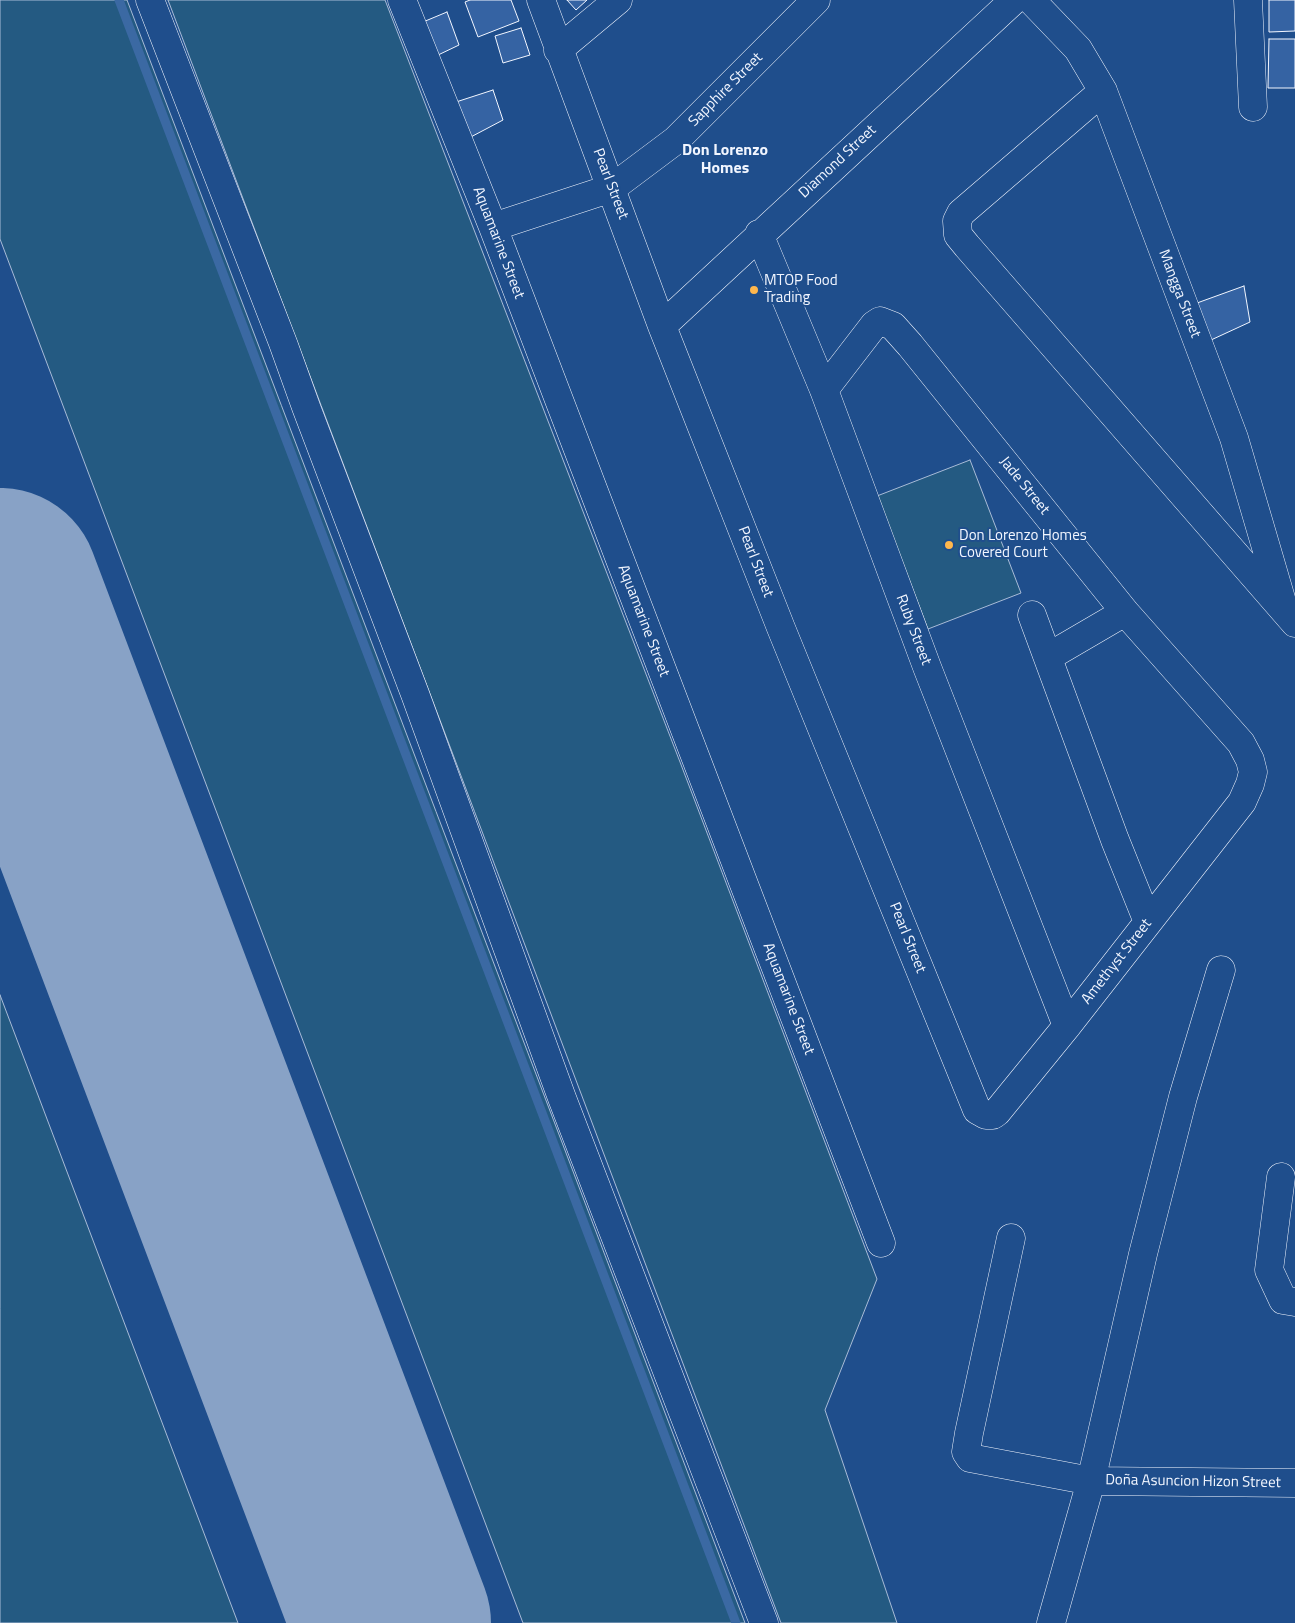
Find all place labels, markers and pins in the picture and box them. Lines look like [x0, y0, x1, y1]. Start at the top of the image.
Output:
place label: MTOP Food Trading [764, 272, 838, 307]
marker: MTOP Food Trading [748, 284, 760, 296]
place label: Don Lorenzo Homes Covered Court [959, 527, 1087, 562]
marker: Don Lorenzo Homes Covered Court [943, 539, 955, 551]

